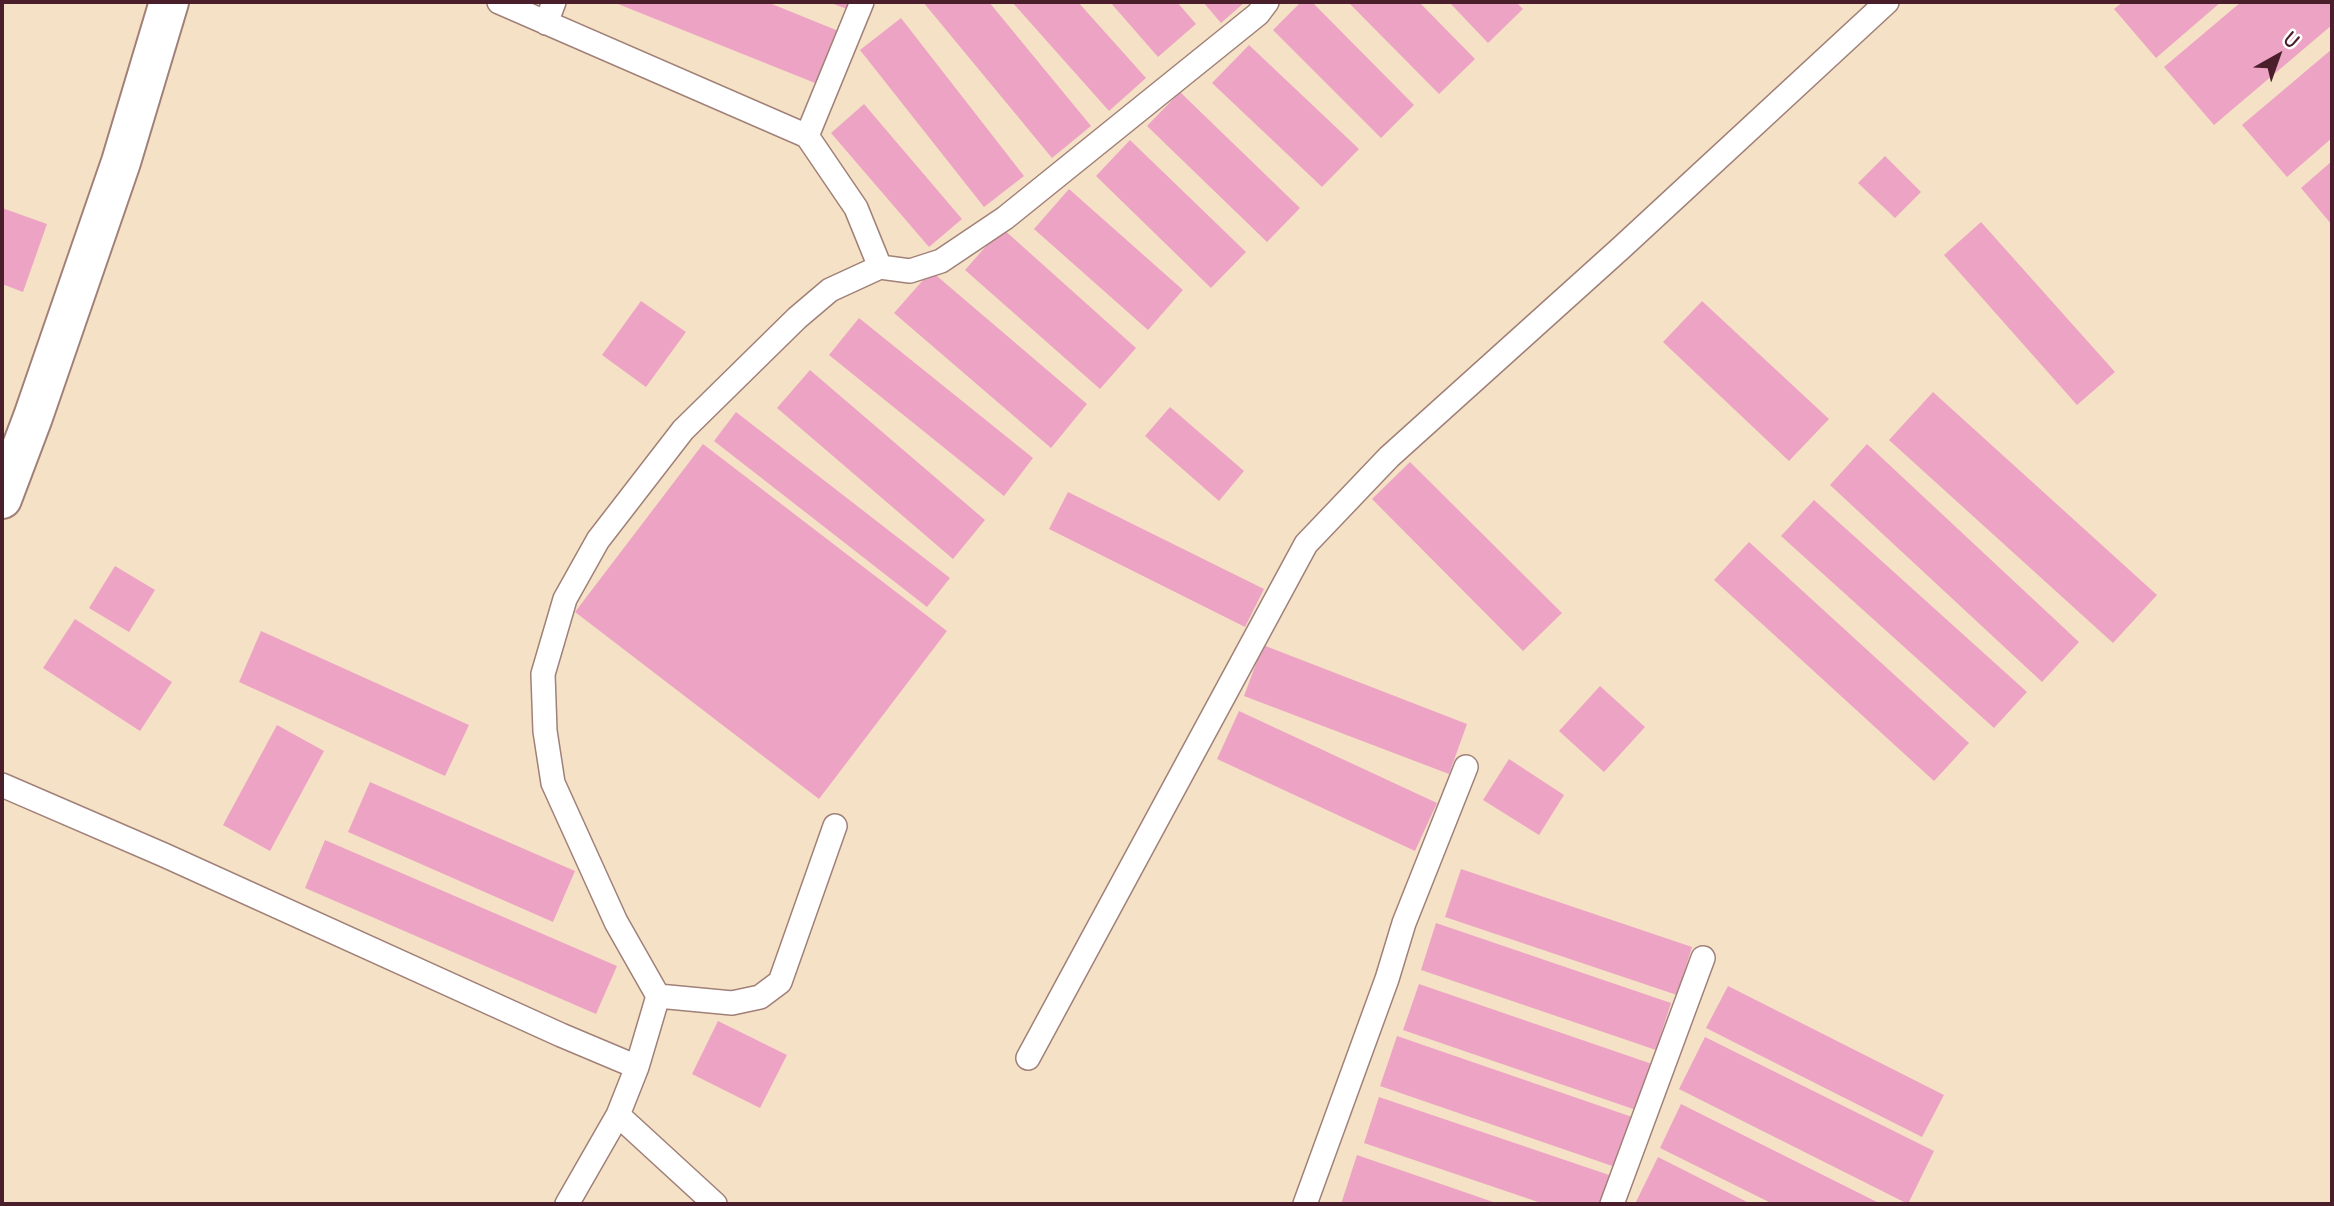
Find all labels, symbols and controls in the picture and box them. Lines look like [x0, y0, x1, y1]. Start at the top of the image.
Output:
north arrow [2243, 21, 2313, 91]
text: U [2279, 27, 2304, 53]

